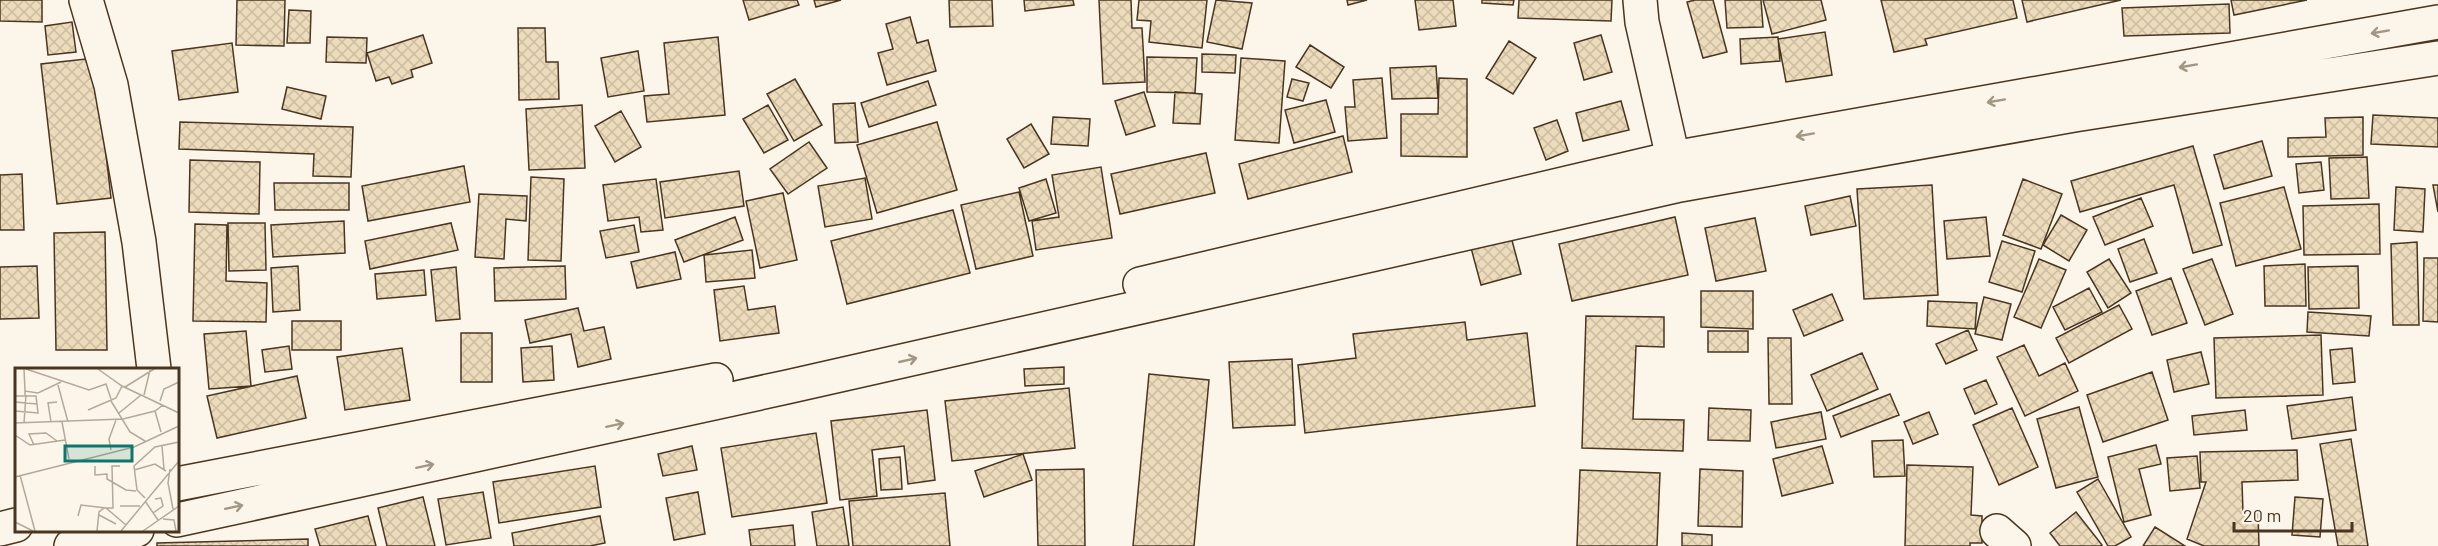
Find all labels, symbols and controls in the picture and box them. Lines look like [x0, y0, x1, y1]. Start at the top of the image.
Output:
one-way arrow [2371, 27, 2391, 38]
one-way arrow [2179, 61, 2199, 72]
one-way arrow [1987, 96, 2007, 107]
one-way arrow [1795, 130, 1815, 141]
one-way arrow [898, 354, 917, 365]
inset map [15, 368, 178, 531]
one-way arrow [606, 418, 625, 430]
one-way arrow [414, 460, 434, 471]
scale bar [2234, 495, 2352, 533]
one-way arrow [224, 501, 243, 513]
text: 20 m [2243, 504, 2281, 526]

